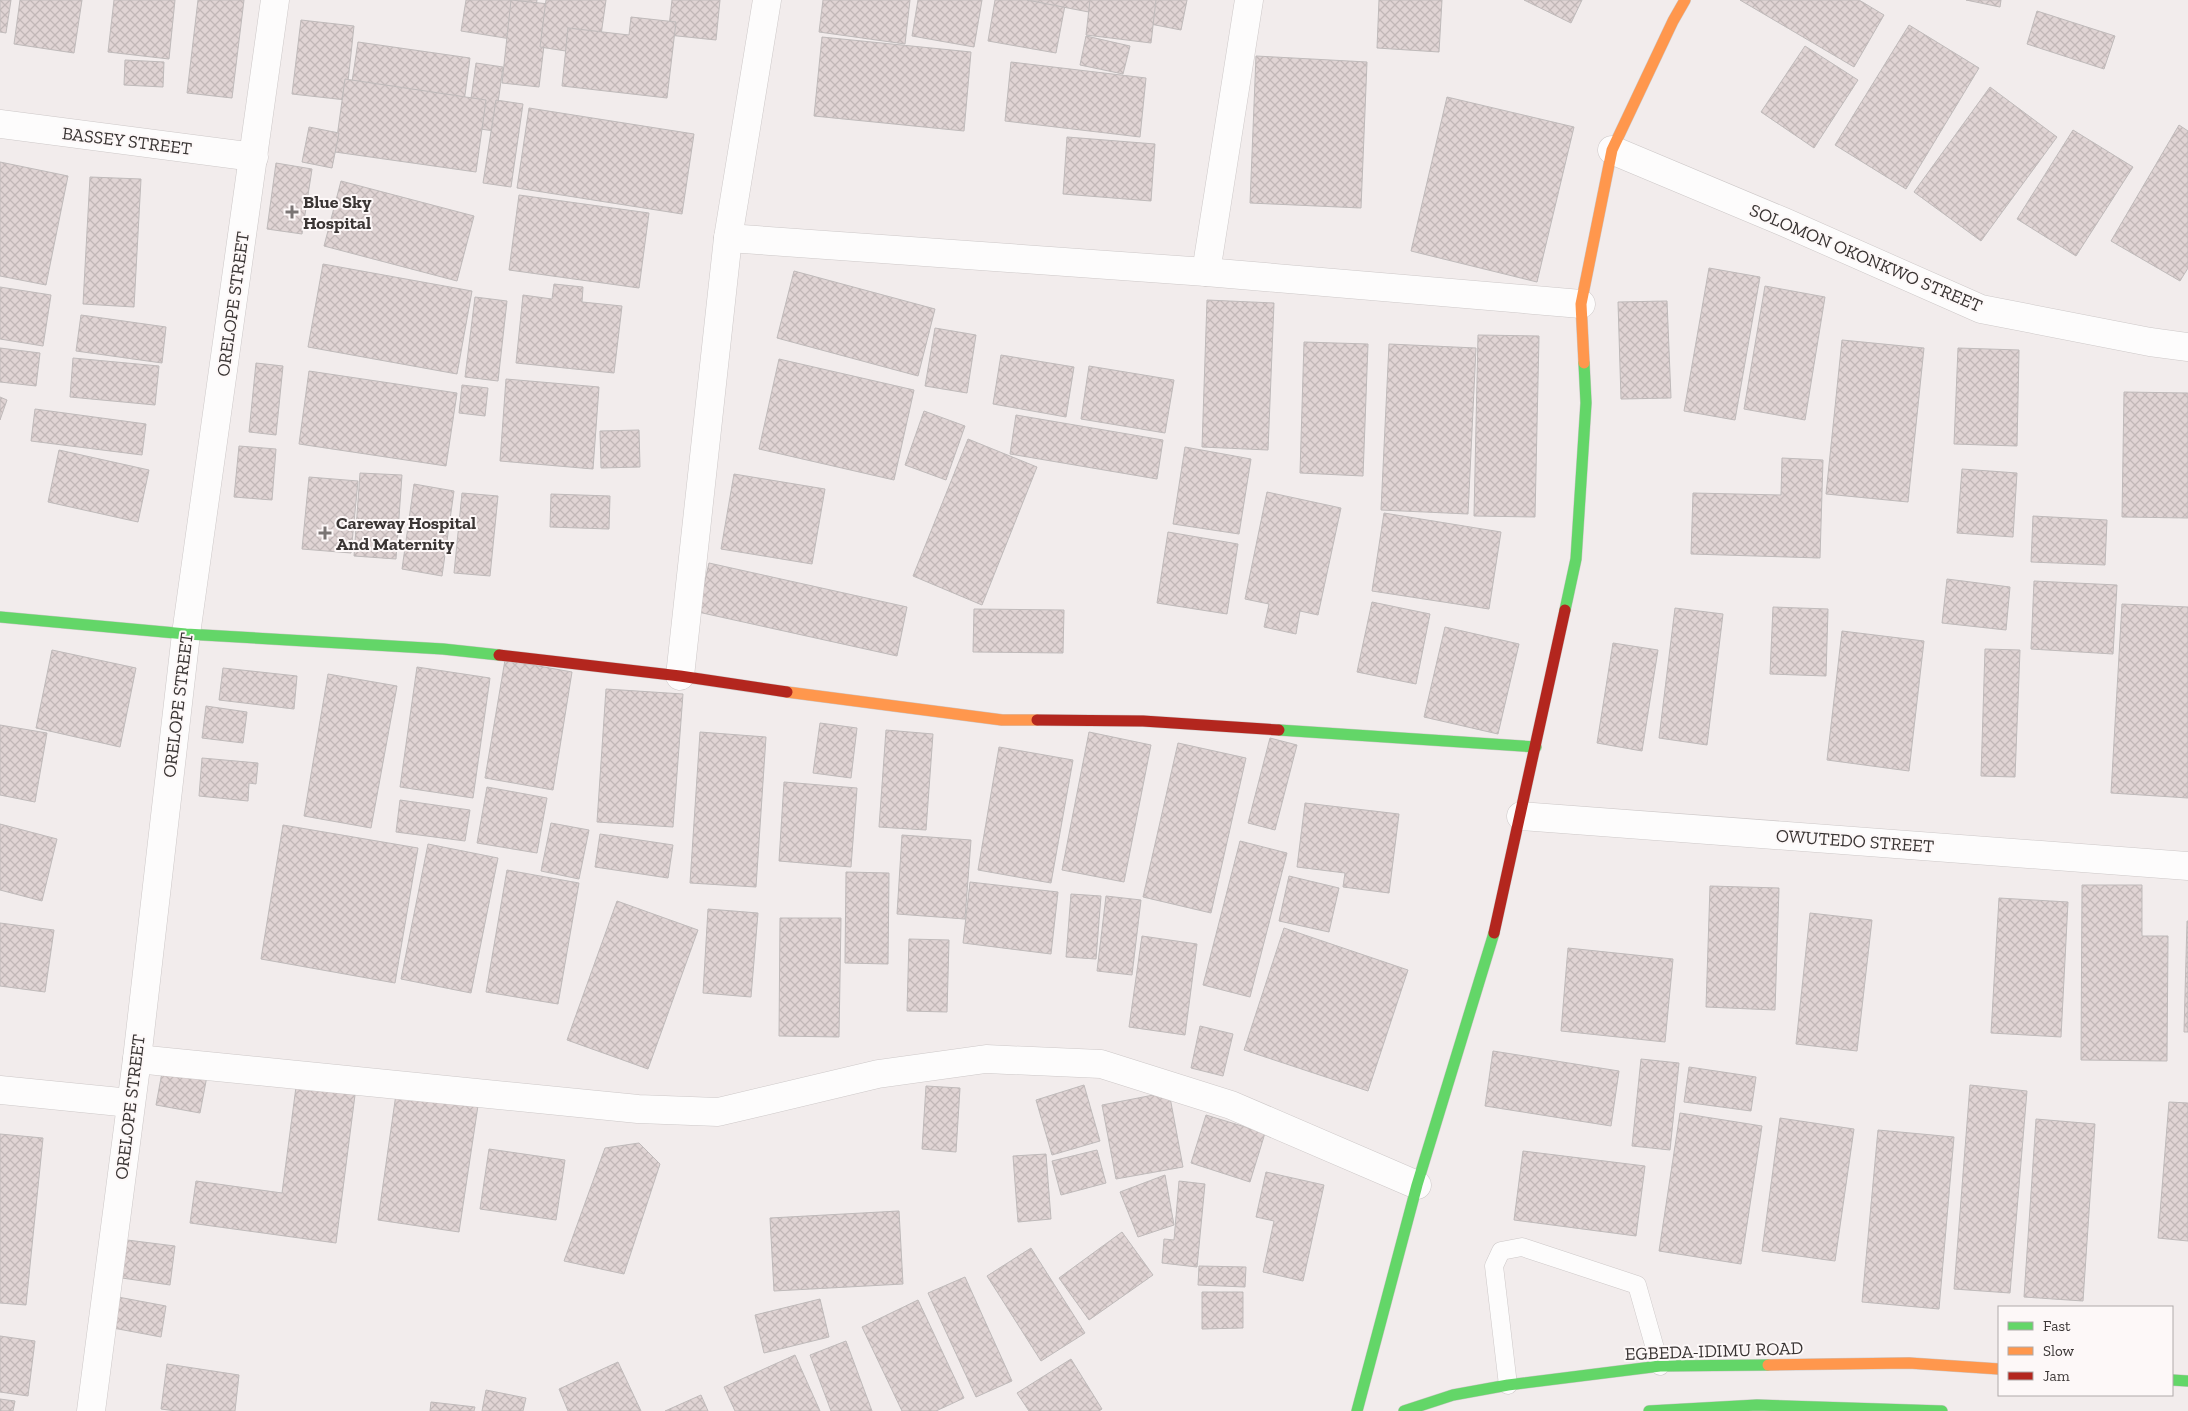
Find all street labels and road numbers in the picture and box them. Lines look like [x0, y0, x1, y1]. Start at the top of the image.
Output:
street label: BASSEY STREET [61, 122, 193, 160]
street label: SOLOMON OKONKWO STREET [1746, 199, 1986, 317]
street label: ORELOPE STREET [212, 230, 254, 378]
street label: ORELOPE STREET [158, 631, 198, 779]
street label: OWUTEDO STREET [1775, 825, 1935, 857]
street label: ORELOPE STREET [110, 1033, 150, 1181]
street label: EGBEDA-IDIMU ROAD [1624, 1337, 1804, 1365]

